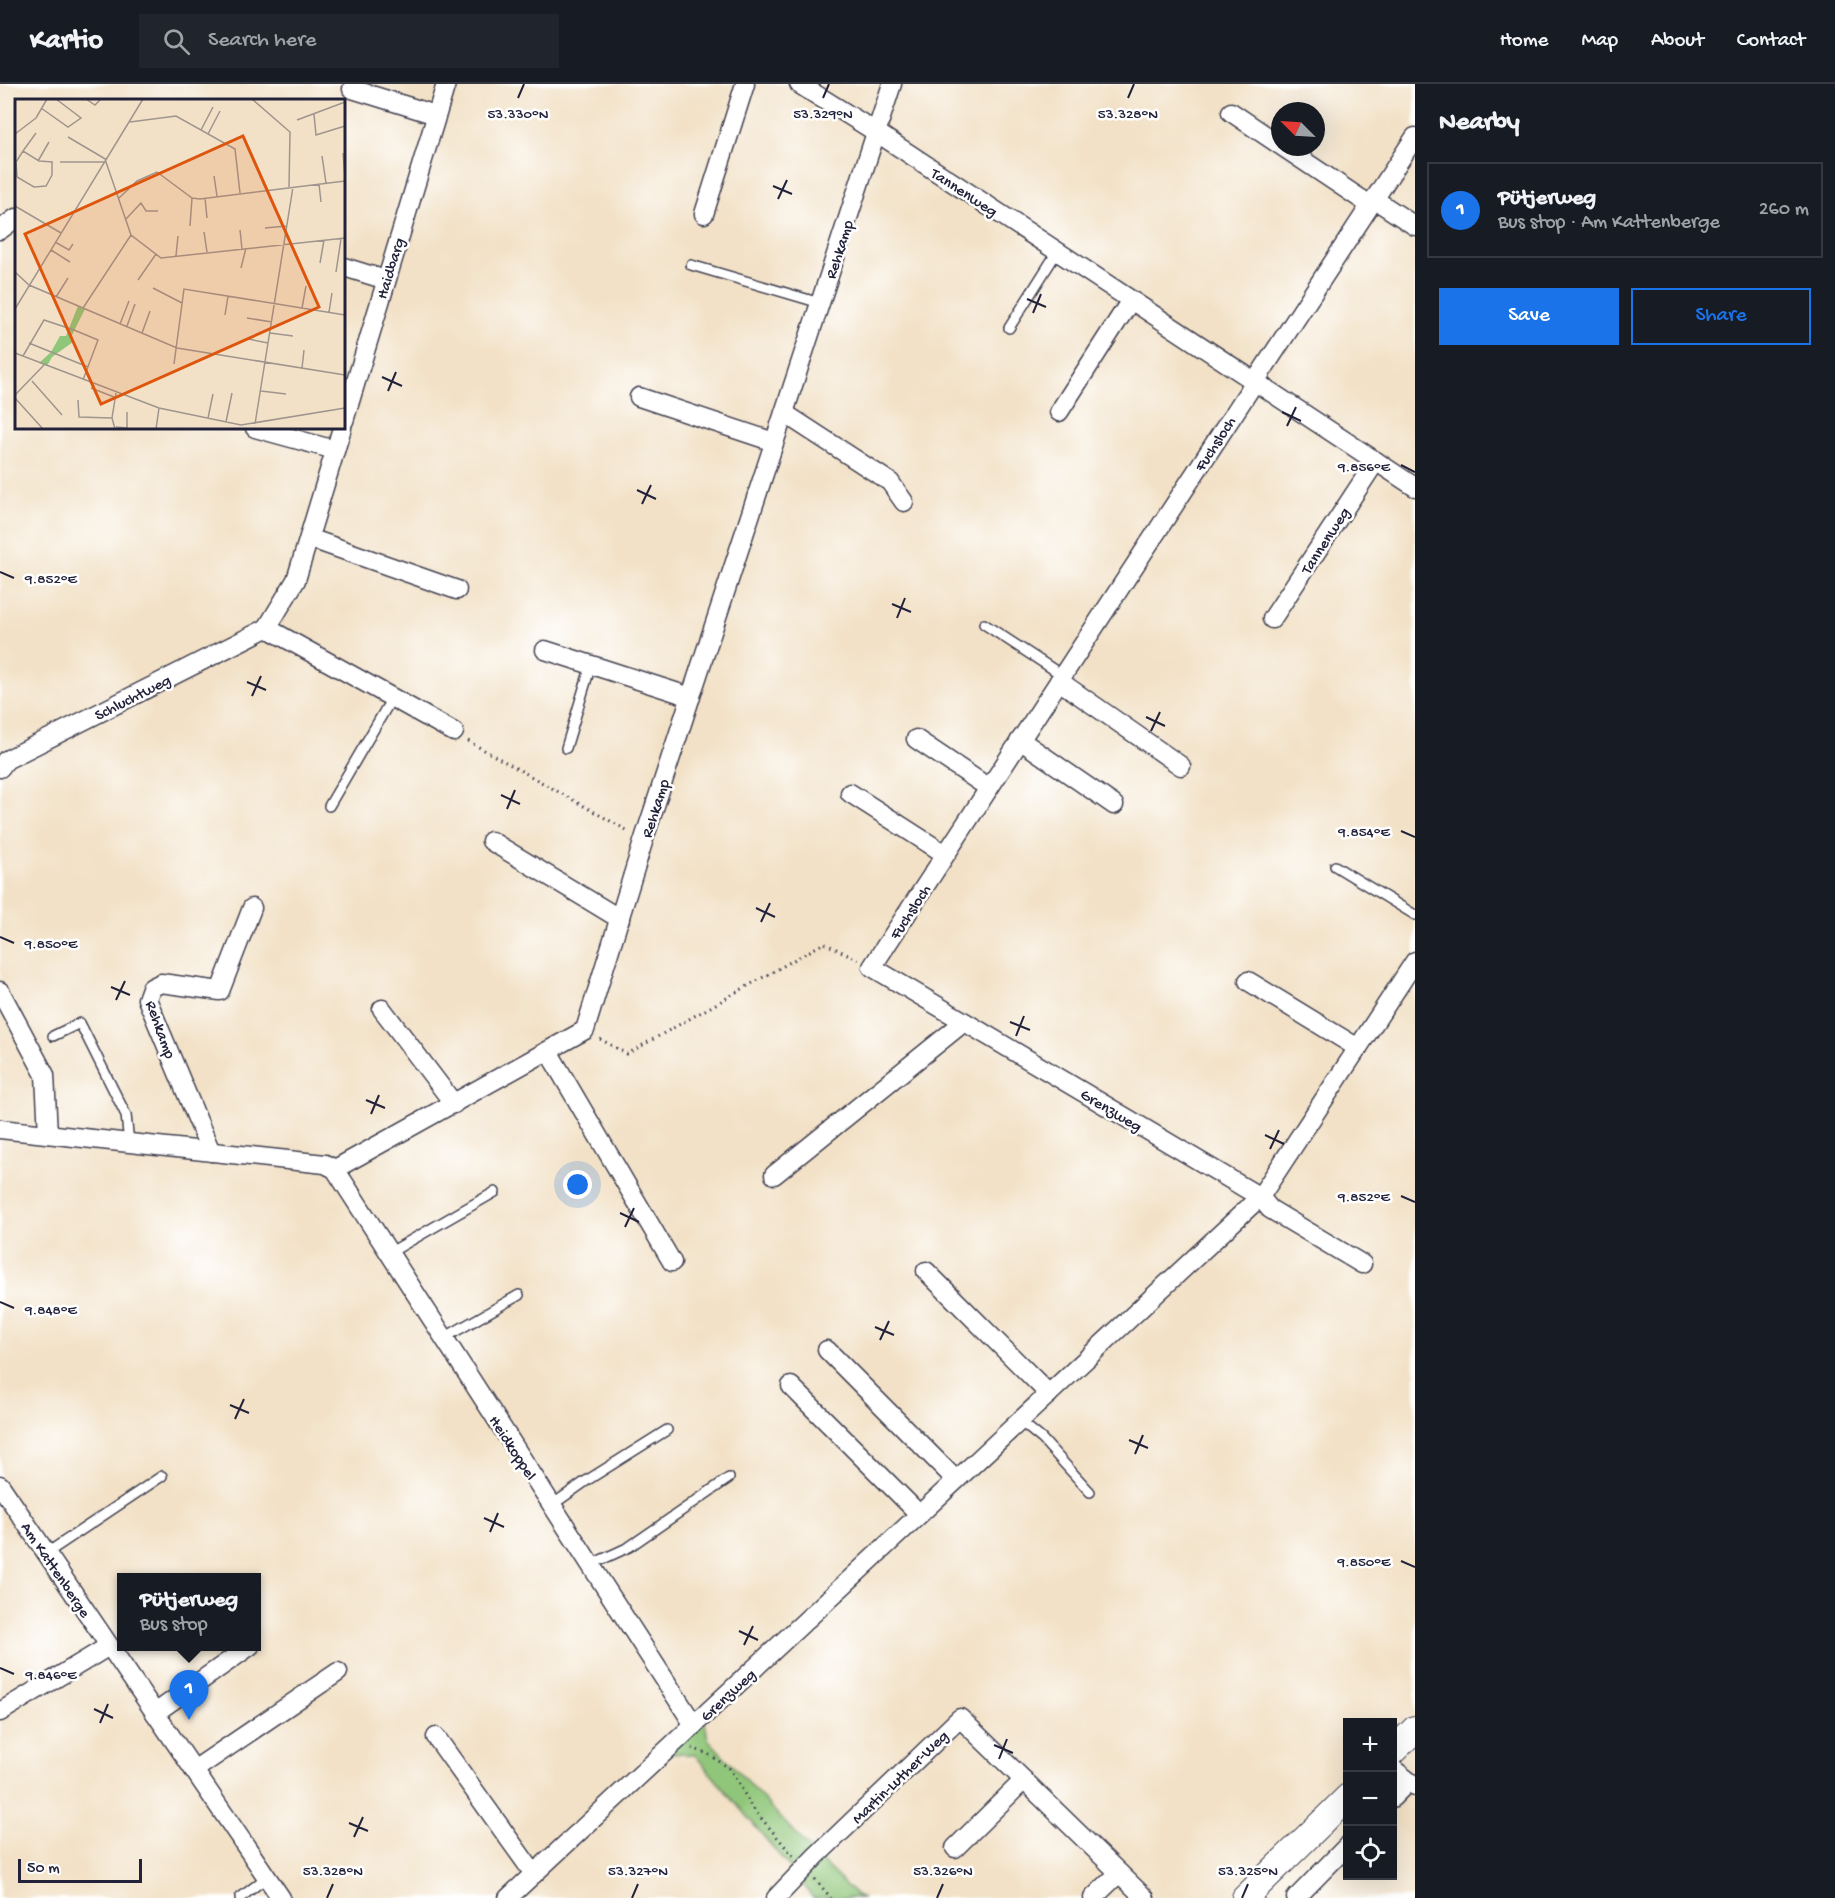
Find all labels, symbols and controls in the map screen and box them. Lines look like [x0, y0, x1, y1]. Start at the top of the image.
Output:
search box [139, 14, 559, 68]
text: Kartio [30, 25, 103, 58]
icon: search [160, 25, 193, 58]
text: Search here [208, 28, 316, 54]
text: Home [1500, 29, 1548, 54]
text: Map [1581, 29, 1618, 54]
text: About [1651, 29, 1704, 54]
text: Contact [1737, 29, 1805, 54]
inset map [15, 99, 345, 429]
north arrow [1271, 102, 1325, 156]
text: 53.330°N [487, 106, 549, 124]
text: 53.329°N [793, 106, 853, 124]
text: 53.328°N [1098, 106, 1158, 124]
text: Nearby [1439, 108, 1520, 139]
street label: Tannenweg [925, 165, 1000, 223]
text: Pütjerweg [1498, 186, 1596, 212]
text: 1 [1456, 199, 1465, 222]
text: 260 m [1759, 199, 1809, 222]
text: Bus stop · Am Kattenberge [1498, 212, 1720, 235]
street label: Rehkamp [823, 218, 860, 282]
street label: Haidbarg [374, 236, 411, 302]
button: Save [1439, 288, 1619, 345]
button: Share [1631, 288, 1811, 345]
street label: Fuchsloch [1192, 414, 1242, 477]
text: 9.856°E [1337, 459, 1391, 477]
street label: Tannenweg [1298, 505, 1356, 580]
text: 9.852°E [24, 571, 78, 589]
street label: Schluchtweg [92, 672, 175, 726]
street label: Rehkamp [639, 777, 676, 841]
text: 9.854°E [1337, 824, 1390, 842]
street label: Fuchsloch [887, 882, 937, 945]
text: 9.850°E [24, 936, 78, 954]
street label: Rehkamp [139, 999, 178, 1062]
street label: Grenzweg [1076, 1086, 1144, 1138]
your location [563, 1170, 592, 1199]
text: 9.852°E [1337, 1189, 1391, 1207]
text: 9.848°E [24, 1302, 78, 1320]
street label: Heidkoppel [483, 1413, 539, 1485]
street label: Am Kattenberge [15, 1520, 93, 1623]
text: 9.850°E [1337, 1554, 1391, 1572]
popup [117, 1573, 261, 1651]
text: Pütjerweg [140, 1588, 238, 1614]
text: Bus stop [140, 1614, 208, 1637]
street label: Grenzweg [698, 1666, 761, 1727]
text: 9.846°E [24, 1667, 77, 1685]
pin: 1 [170, 1670, 208, 1720]
map controls [1343, 1718, 1397, 1880]
button: + [1343, 1718, 1397, 1772]
street label: Martin-Luther-Weg [849, 1728, 954, 1829]
button: − [1343, 1772, 1397, 1826]
button: locate [1343, 1826, 1397, 1880]
scale bar [18, 1856, 142, 1884]
text: 50 m [27, 1860, 60, 1879]
text: 53.328°N [303, 1863, 363, 1881]
text: 53.327°N [608, 1863, 668, 1881]
text: 53.326°N [913, 1863, 973, 1881]
text: 53.325°N [1218, 1863, 1278, 1881]

